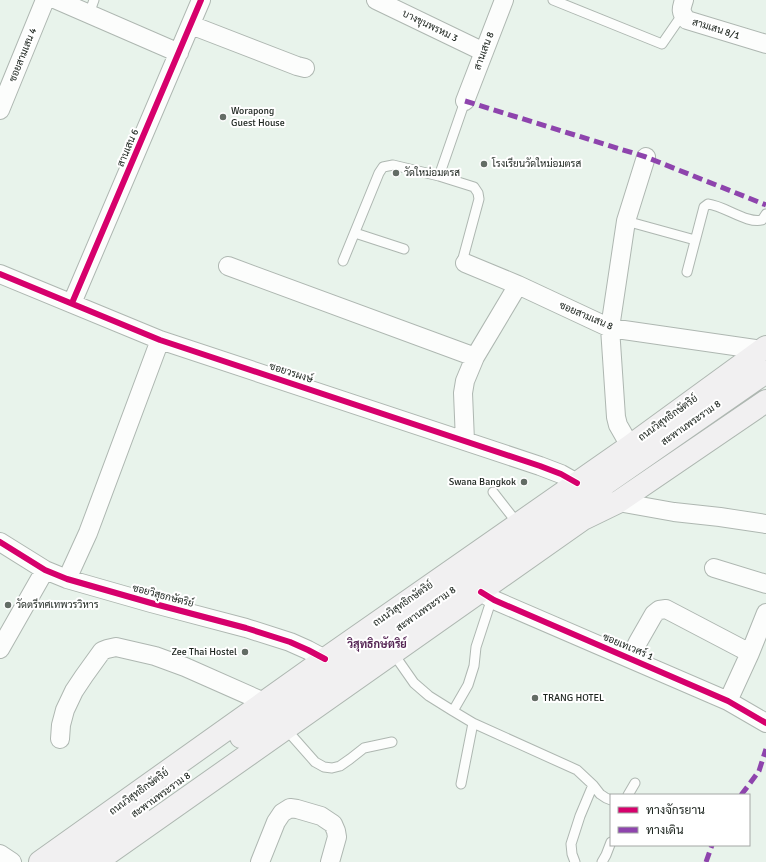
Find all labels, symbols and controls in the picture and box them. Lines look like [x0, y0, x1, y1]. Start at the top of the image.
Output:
street label: บางขุนพรหม 3 [400, 7, 460, 46]
street label: สามเสน 8/1 [691, 16, 741, 42]
street label: ซอยสามเสน 4 [7, 26, 40, 84]
street label: สานเสน 8 [471, 30, 497, 72]
place label: Worapong Guest House [231, 105, 285, 129]
marker: Worapong Guest House [218, 112, 228, 122]
street label: สานเสน 6 [115, 127, 141, 169]
place label: โรงเรียนวัดใหม่อมตรส [491, 157, 581, 170]
marker: โรงเรียนวัดใหม่อมตรส [479, 159, 489, 169]
place label: วัดใหม่อมตรส [404, 166, 460, 179]
marker: วัดใหม่อมตรส [391, 168, 401, 178]
street label: ซอยสามเสน 8 [557, 299, 615, 333]
street label: ซอยวรผงษ์ [268, 358, 315, 386]
street label: ถนนวิสุทธิกษัตริย์ [635, 391, 701, 444]
street label: สะพานพระราม 8 [659, 398, 723, 448]
place label: Swana Bangkok [449, 476, 516, 488]
marker: Swana Bangkok [519, 477, 529, 487]
street label: ถนนวิสุทธิกษัตริย์ [369, 577, 436, 630]
street label: ซอยวิสุธกษัตริย์ [131, 580, 196, 611]
street label: สะพานพระราม 8 [394, 584, 458, 634]
place label: วัดตรีทศเทพวรวิหาร [16, 598, 99, 611]
marker: วัดตรีทศเทพวรวิหาร [3, 600, 13, 610]
street label: ซอยเทเวศร์ 1 [601, 629, 656, 663]
district label: วิสุทธิกษัตริย์ [346, 636, 408, 652]
place label: Zee Thai Hostel [171, 646, 237, 658]
marker: Zee Thai Hostel [240, 647, 250, 657]
place label: TRANG HOTEL [543, 692, 604, 704]
marker: TRANG HOTEL [530, 693, 540, 703]
street label: ถนนวิสุทธิกษัตริย์ [106, 765, 172, 818]
street label: สะพานพระราม 8 [129, 769, 193, 821]
legend [610, 794, 750, 846]
text: ทางจักรยาน [646, 803, 705, 818]
text: ทางเดิน [646, 823, 684, 838]

